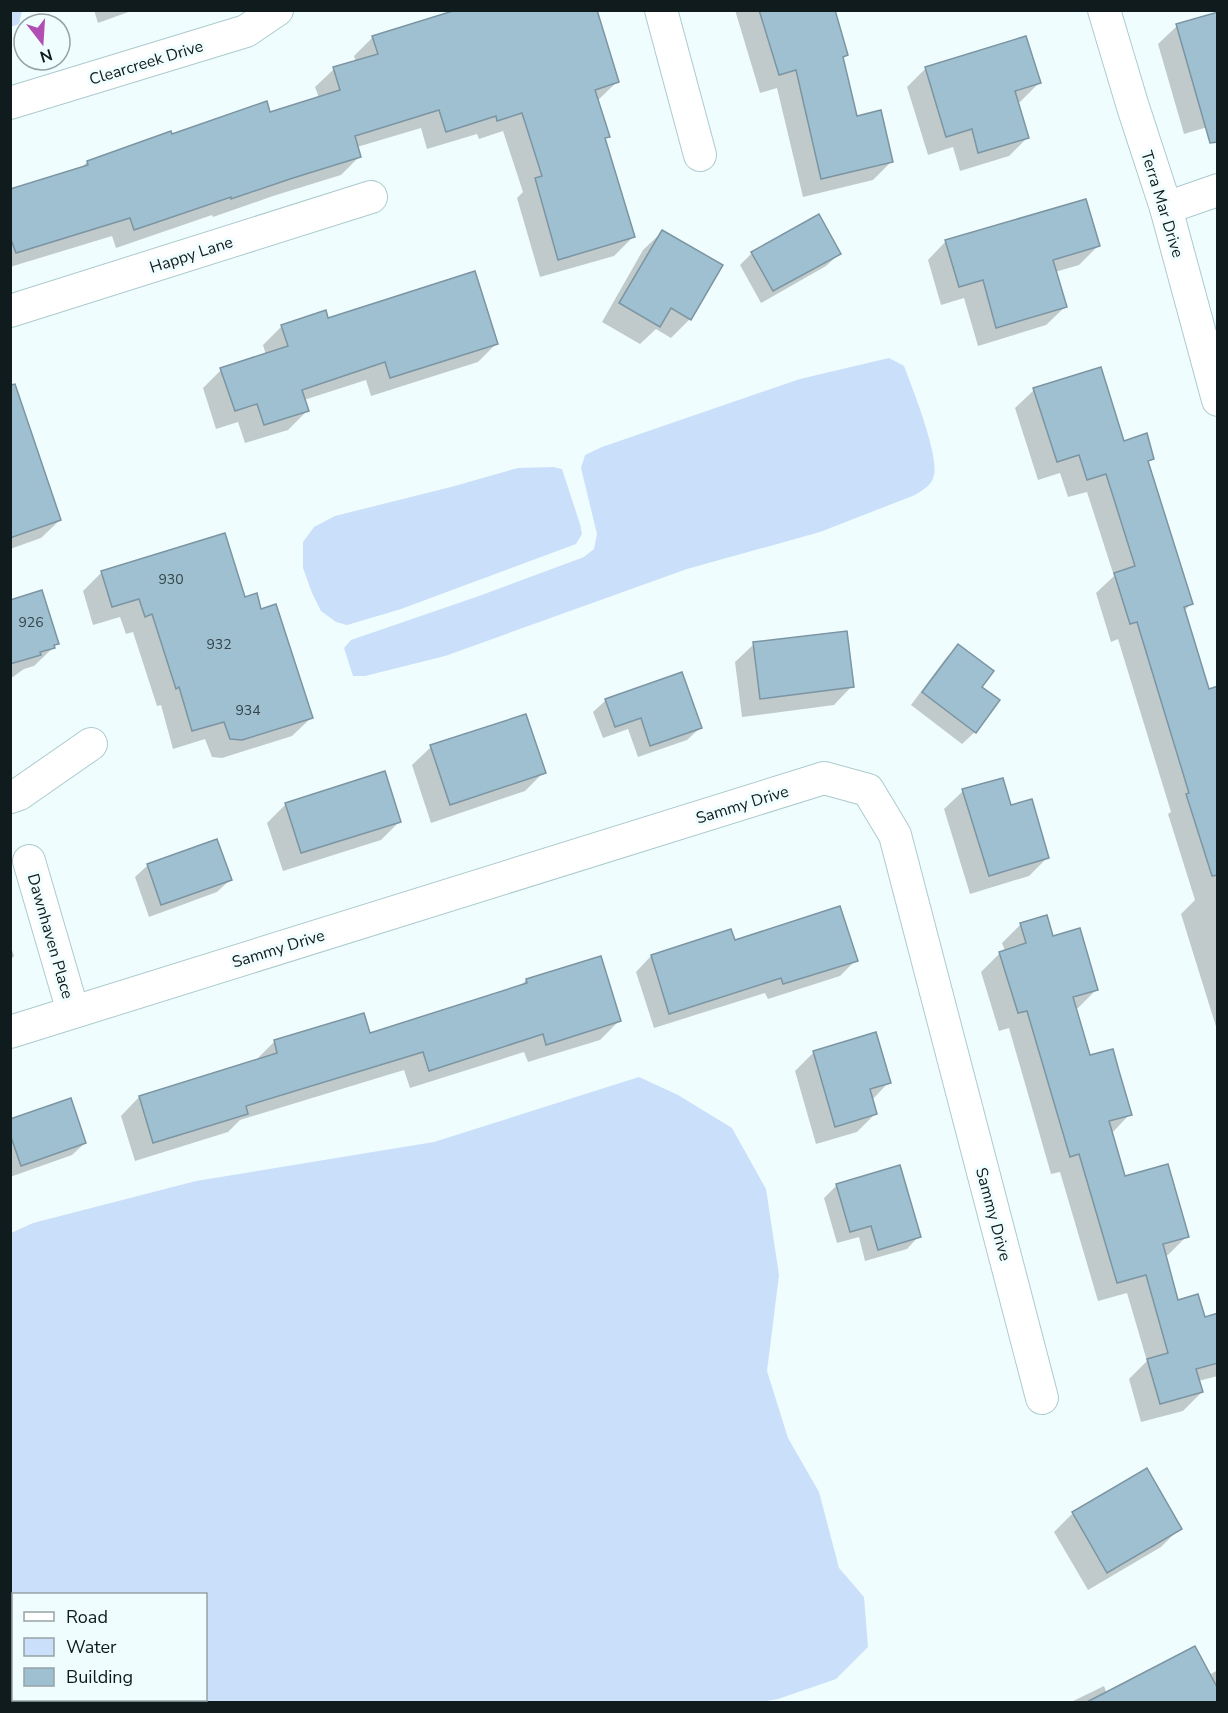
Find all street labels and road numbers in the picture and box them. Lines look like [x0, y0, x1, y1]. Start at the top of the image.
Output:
street label: Clearcreek Drive [87, 35, 206, 91]
street label: Terra Mar Drive [1135, 148, 1189, 261]
street label: Happy Lane [147, 231, 236, 279]
street label: Sammy Drive [693, 780, 791, 829]
street label: Dawnhaven Place [22, 871, 78, 1001]
street label: Sammy Drive [229, 924, 327, 973]
street label: Sammy Drive [970, 1165, 1016, 1263]

